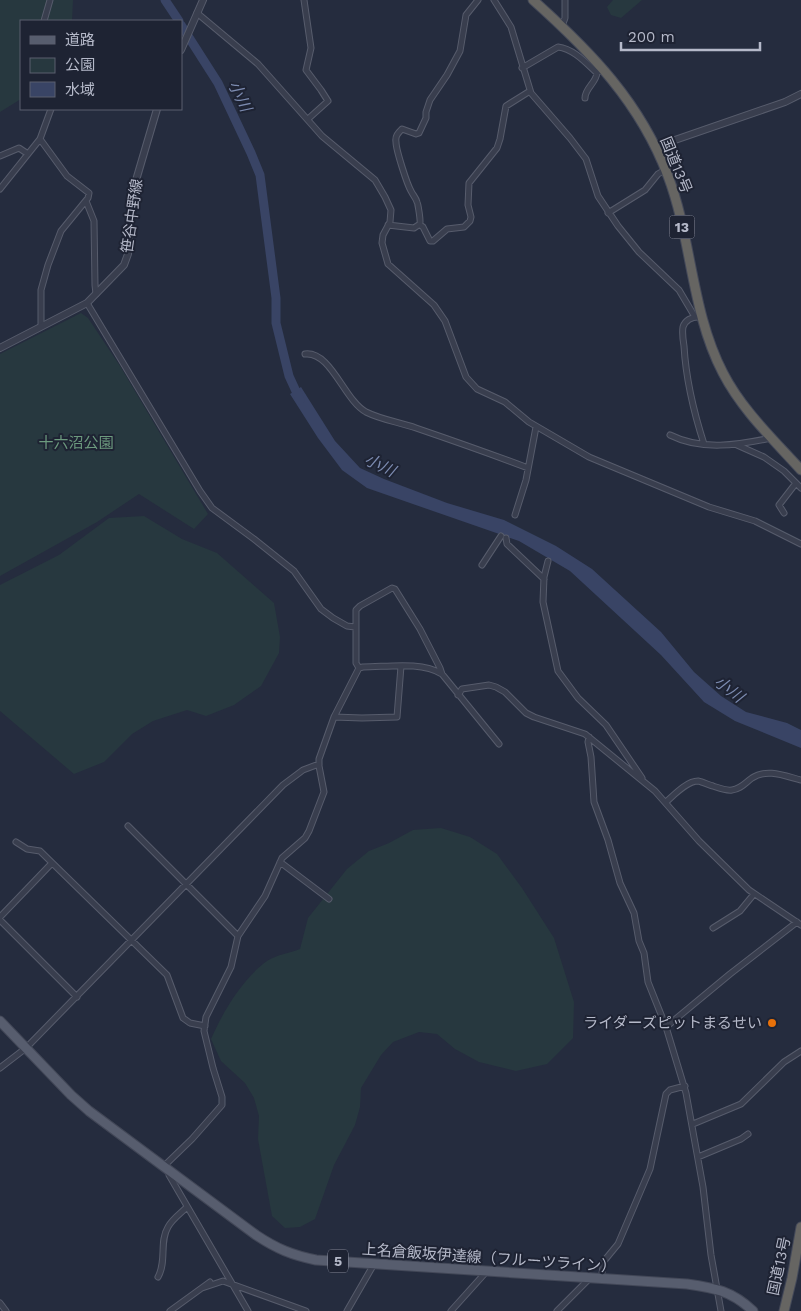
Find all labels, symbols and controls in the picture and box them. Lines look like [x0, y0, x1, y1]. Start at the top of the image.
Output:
legend [20, 20, 182, 110]
scale bar [621, 20, 760, 52]
text: 200 m [628, 28, 675, 46]
text: 道路 [65, 31, 95, 49]
text: 公園 [65, 56, 95, 74]
water label: 小川 [224, 77, 256, 116]
text: 水域 [65, 81, 95, 99]
street label: 国道13号 [656, 134, 696, 196]
street label: 笹谷中野線 [118, 178, 146, 254]
road number: 13 [670, 216, 694, 238]
park label: 十六沼公園 [38, 434, 114, 452]
water label: 小川 [361, 449, 400, 481]
water label: 小川 [710, 672, 749, 707]
place label: ライダーズピットまるせい [583, 1014, 762, 1032]
marker: ライダーズピットまるせい [766, 1017, 778, 1029]
street label: 国道13号 [764, 1235, 794, 1297]
street label: 上名倉飯坂伊達線（フルーツライン） [361, 1240, 617, 1276]
road number: 5 [328, 1250, 348, 1272]

